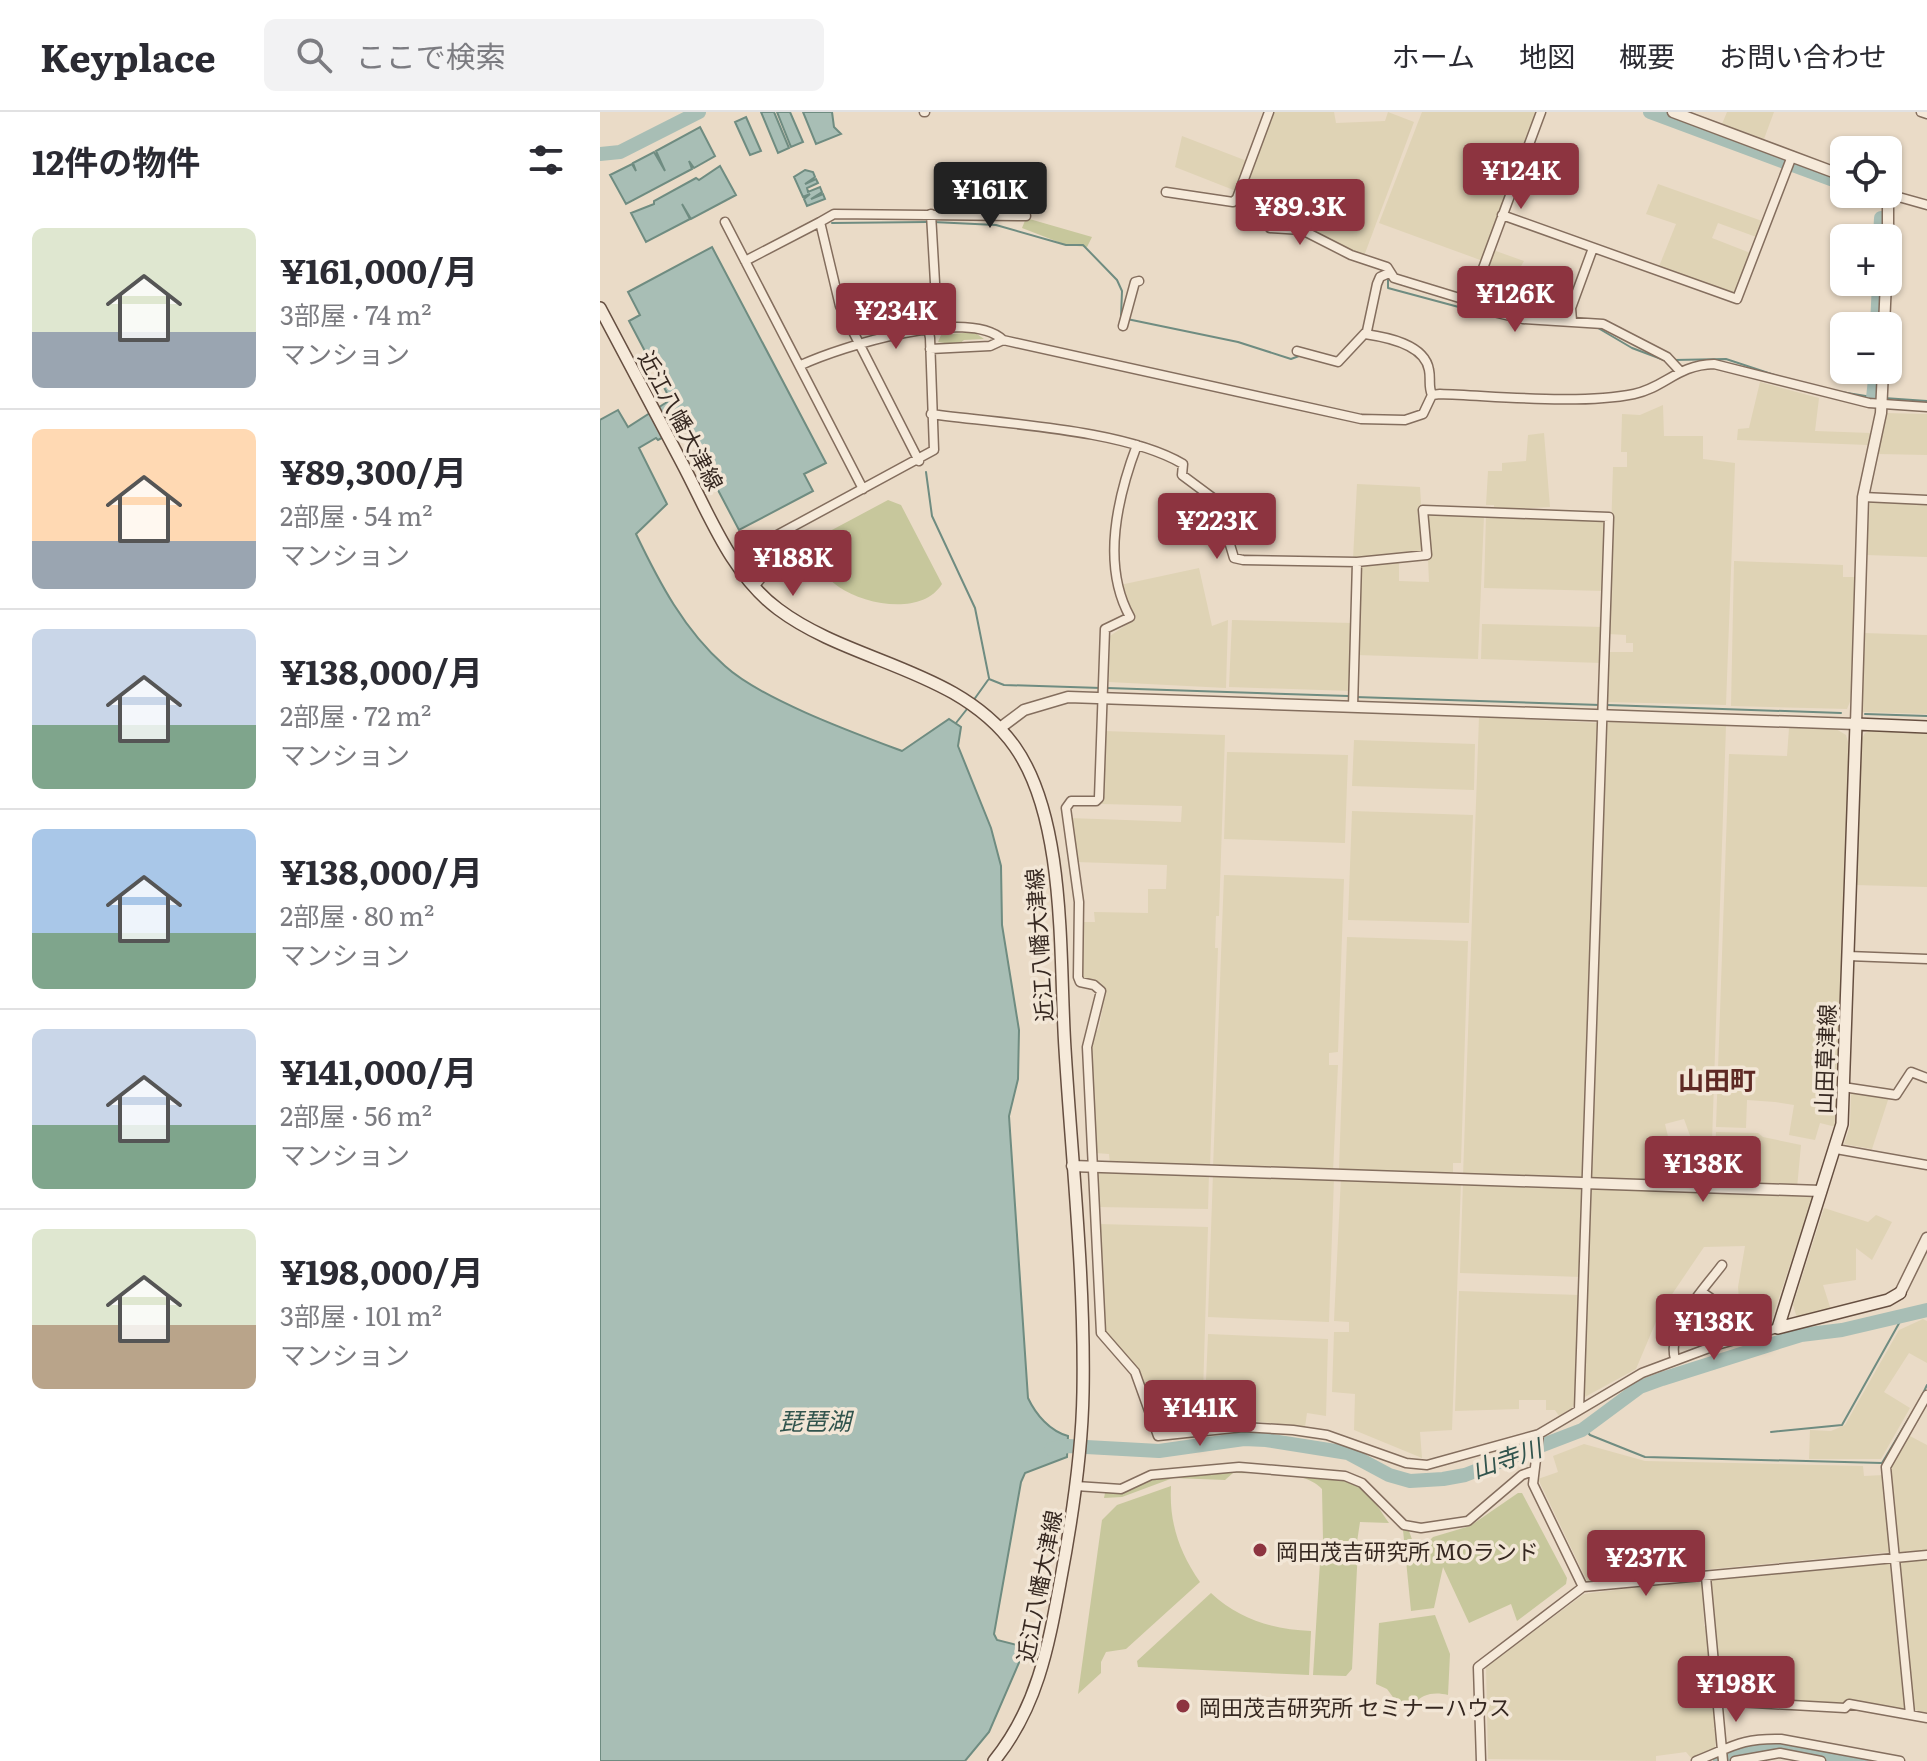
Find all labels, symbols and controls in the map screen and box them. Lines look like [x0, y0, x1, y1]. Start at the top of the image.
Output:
search box [264, 19, 824, 91]
text: Keyplace [40, 27, 216, 84]
icon: search [292, 33, 336, 77]
text: ここで検索 [356, 33, 506, 77]
text: ホーム [1392, 34, 1475, 76]
text: 地図 [1519, 34, 1575, 76]
text: 概要 [1619, 34, 1675, 76]
text: お問い合わせ [1719, 34, 1887, 76]
text: 12件の物件 [32, 135, 200, 185]
map controls [1830, 136, 1902, 384]
button: locate [1830, 136, 1902, 208]
icon: filters [524, 138, 568, 182]
pin: ¥124K [1465, 143, 1577, 211]
text: ¥124K [1481, 149, 1561, 188]
pin: ¥161K [934, 162, 1046, 230]
text: ¥161K [952, 168, 1028, 207]
pin: ¥89.3K [1235, 179, 1365, 247]
text: ¥89.3K [1254, 185, 1346, 224]
button: + [1830, 224, 1902, 296]
text: ¥161,000/月 [280, 244, 478, 294]
icon: home [96, 260, 192, 356]
pin: ¥126K [1459, 266, 1571, 334]
text: ¥126K [1475, 272, 1555, 311]
pin: ¥234K [840, 283, 952, 351]
text: ¥234K [854, 289, 938, 328]
text: 3部屋 · 74 m² [280, 294, 432, 333]
button: − [1830, 312, 1902, 384]
text: マンション [280, 333, 410, 372]
street label: 近江八幡大津線 [631, 344, 733, 496]
text: ¥89,300/月 [280, 445, 467, 495]
icon: home [96, 461, 192, 557]
pin: ¥223K [1161, 493, 1273, 561]
text: 2部屋 · 54 m² [280, 495, 433, 534]
text: ¥223K [1176, 499, 1258, 538]
pin: ¥188K [737, 530, 849, 598]
text: マンション [280, 534, 410, 573]
text: ¥188K [752, 536, 834, 575]
text: ¥138,000/月 [280, 645, 483, 695]
icon: home [96, 661, 192, 757]
text: 2部屋 · 72 m² [280, 695, 431, 734]
text: マンション [280, 734, 410, 773]
text: ¥138,000/月 [280, 845, 483, 895]
icon: home [96, 861, 192, 957]
street label: 近江八幡大津線 [1016, 867, 1060, 1023]
text: 2部屋 · 80 m² [280, 895, 434, 934]
text: マンション [280, 934, 410, 973]
street label: 山田草津線 [1806, 1003, 1842, 1115]
text: ¥141,000/月 [280, 1045, 477, 1095]
district label: 山田町 [1678, 1059, 1756, 1098]
icon: home [96, 1061, 192, 1157]
text: 2部屋 · 56 m² [280, 1095, 432, 1134]
text: マンション [280, 1134, 410, 1173]
pin: ¥138K [1647, 1136, 1759, 1204]
text: ¥138K [1663, 1142, 1743, 1181]
text: ¥198,000/月 [280, 1245, 484, 1295]
icon: home [96, 1261, 192, 1357]
pin: ¥138K [1658, 1294, 1770, 1362]
text: 3部屋 · 101 m² [280, 1295, 442, 1334]
text: ¥138K [1674, 1300, 1754, 1339]
text: マンション [280, 1334, 410, 1373]
pin: ¥141K [1144, 1380, 1256, 1448]
text: ¥141K [1162, 1386, 1238, 1425]
water label: 琵琶湖 [779, 1402, 855, 1437]
water label: 山寺川 [1466, 1428, 1549, 1485]
street label: 近江八幡大津線 [1007, 1507, 1069, 1665]
pin: ¥237K [1590, 1530, 1702, 1598]
place label: 岡田茂吉研究所 MOランド [1276, 1534, 1539, 1567]
text: ¥237K [1605, 1536, 1687, 1575]
marker: 岡田茂吉研究所 MOランド [1251, 1541, 1269, 1559]
pin: ¥198K [1680, 1656, 1792, 1724]
text: ¥198K [1696, 1662, 1776, 1701]
place label: 岡田茂吉研究所 セミナーハウス [1199, 1690, 1511, 1723]
marker: 岡田茂吉研究所 セミナーハウス [1174, 1697, 1192, 1715]

